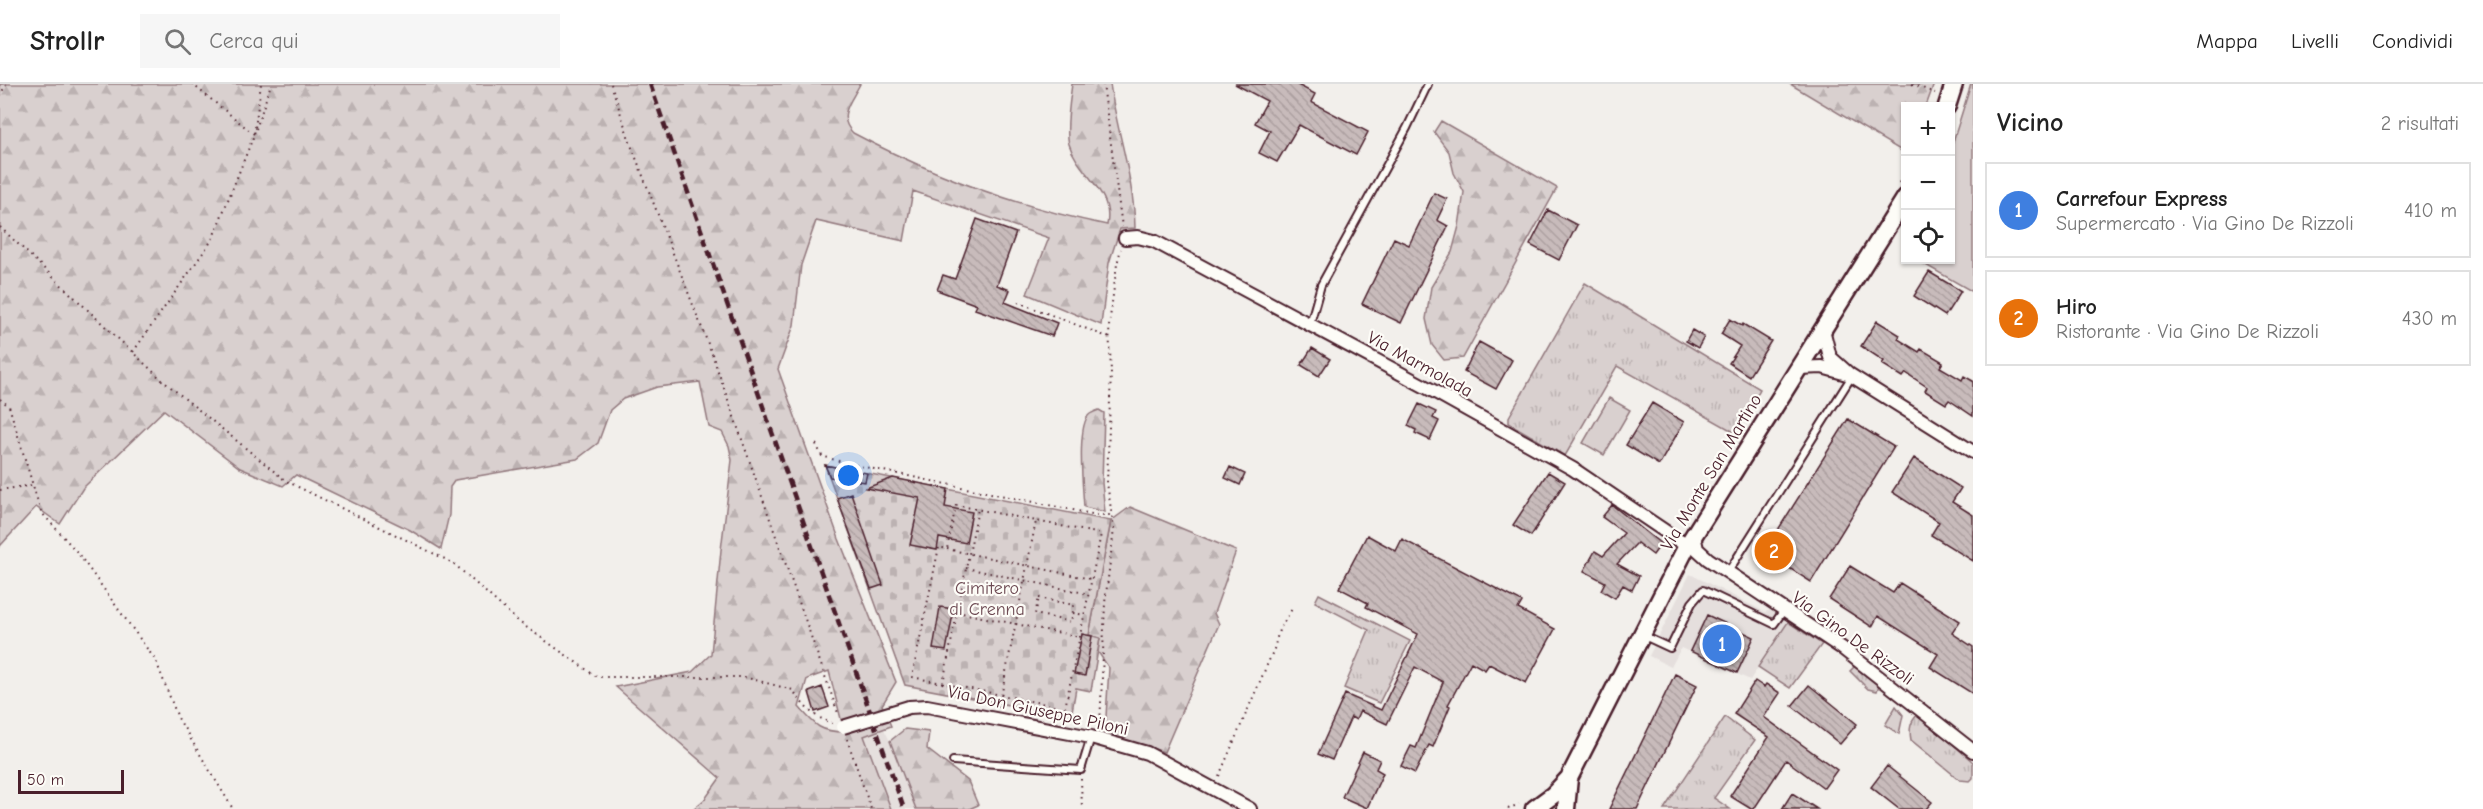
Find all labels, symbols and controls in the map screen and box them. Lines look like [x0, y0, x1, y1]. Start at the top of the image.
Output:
search box [140, 14, 560, 68]
text: Strollr [30, 25, 104, 57]
icon: search [161, 25, 194, 58]
text: Cerca qui [209, 28, 299, 54]
text: Mappa [2196, 29, 2258, 53]
text: Livelli [2291, 29, 2339, 53]
text: Condividi [2372, 29, 2453, 53]
map controls [1901, 102, 1955, 264]
button: + [1901, 102, 1955, 156]
text: Vicino [1997, 108, 2063, 138]
text: 2 risultati [2381, 112, 2459, 135]
button: − [1901, 156, 1955, 210]
text: Carrefour Express [2056, 186, 2227, 212]
text: 1 [2015, 199, 2022, 222]
text: 410 m [2404, 199, 2457, 222]
button: locate [1901, 210, 1955, 264]
text: Supermercato · Via Gino De Rizzoli [2056, 212, 2354, 235]
text: Hiro [2056, 294, 2097, 320]
text: 2 [2014, 307, 2023, 330]
text: 430 m [2402, 307, 2457, 330]
text: Ristorante · Via Gino De Rizzoli [2056, 320, 2319, 343]
street label: Via Marmolada [1363, 327, 1476, 402]
street label: Via Monte San Martino [1656, 390, 1766, 554]
your location [834, 461, 863, 490]
pin: 2 [1754, 528, 1794, 574]
park label: Cimitero di Crenna [949, 578, 1025, 620]
street label: Via Gino De Rizzoli [1788, 587, 1918, 690]
pin: 1 [1702, 622, 1742, 666]
street label: Via Don Giuseppe Piloni [946, 681, 1130, 740]
scale bar [18, 767, 124, 794]
text: 50 m [27, 771, 64, 789]

